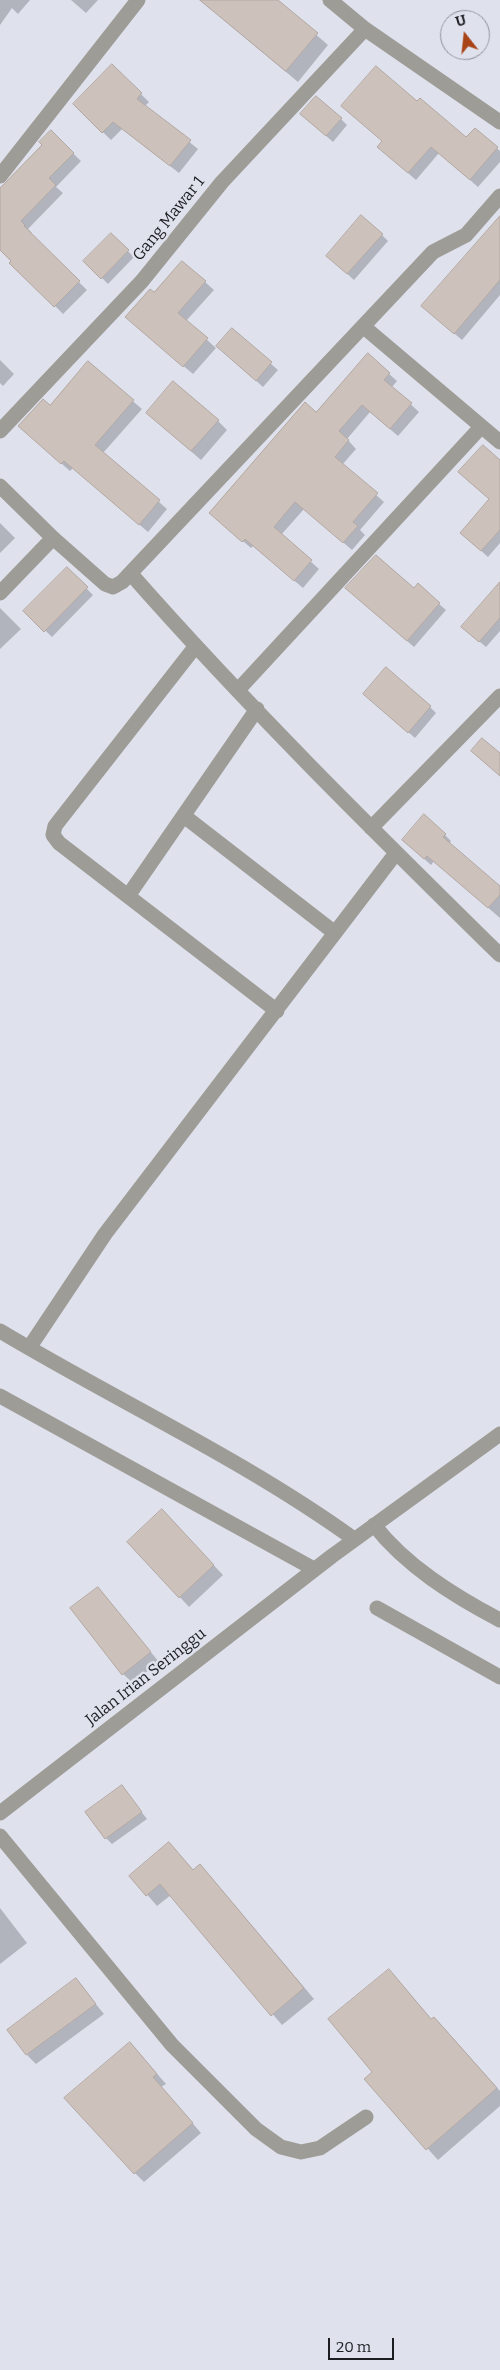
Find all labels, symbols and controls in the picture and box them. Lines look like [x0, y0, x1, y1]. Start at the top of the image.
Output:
north arrow [440, 10, 490, 60]
text: U [454, 11, 468, 31]
street label: Gang Mawar 1 [129, 173, 209, 265]
street label: Jalan Irian Seringgu [82, 1624, 210, 1730]
scale bar [330, 2328, 396, 2360]
text: 20 m [336, 2338, 371, 2356]

